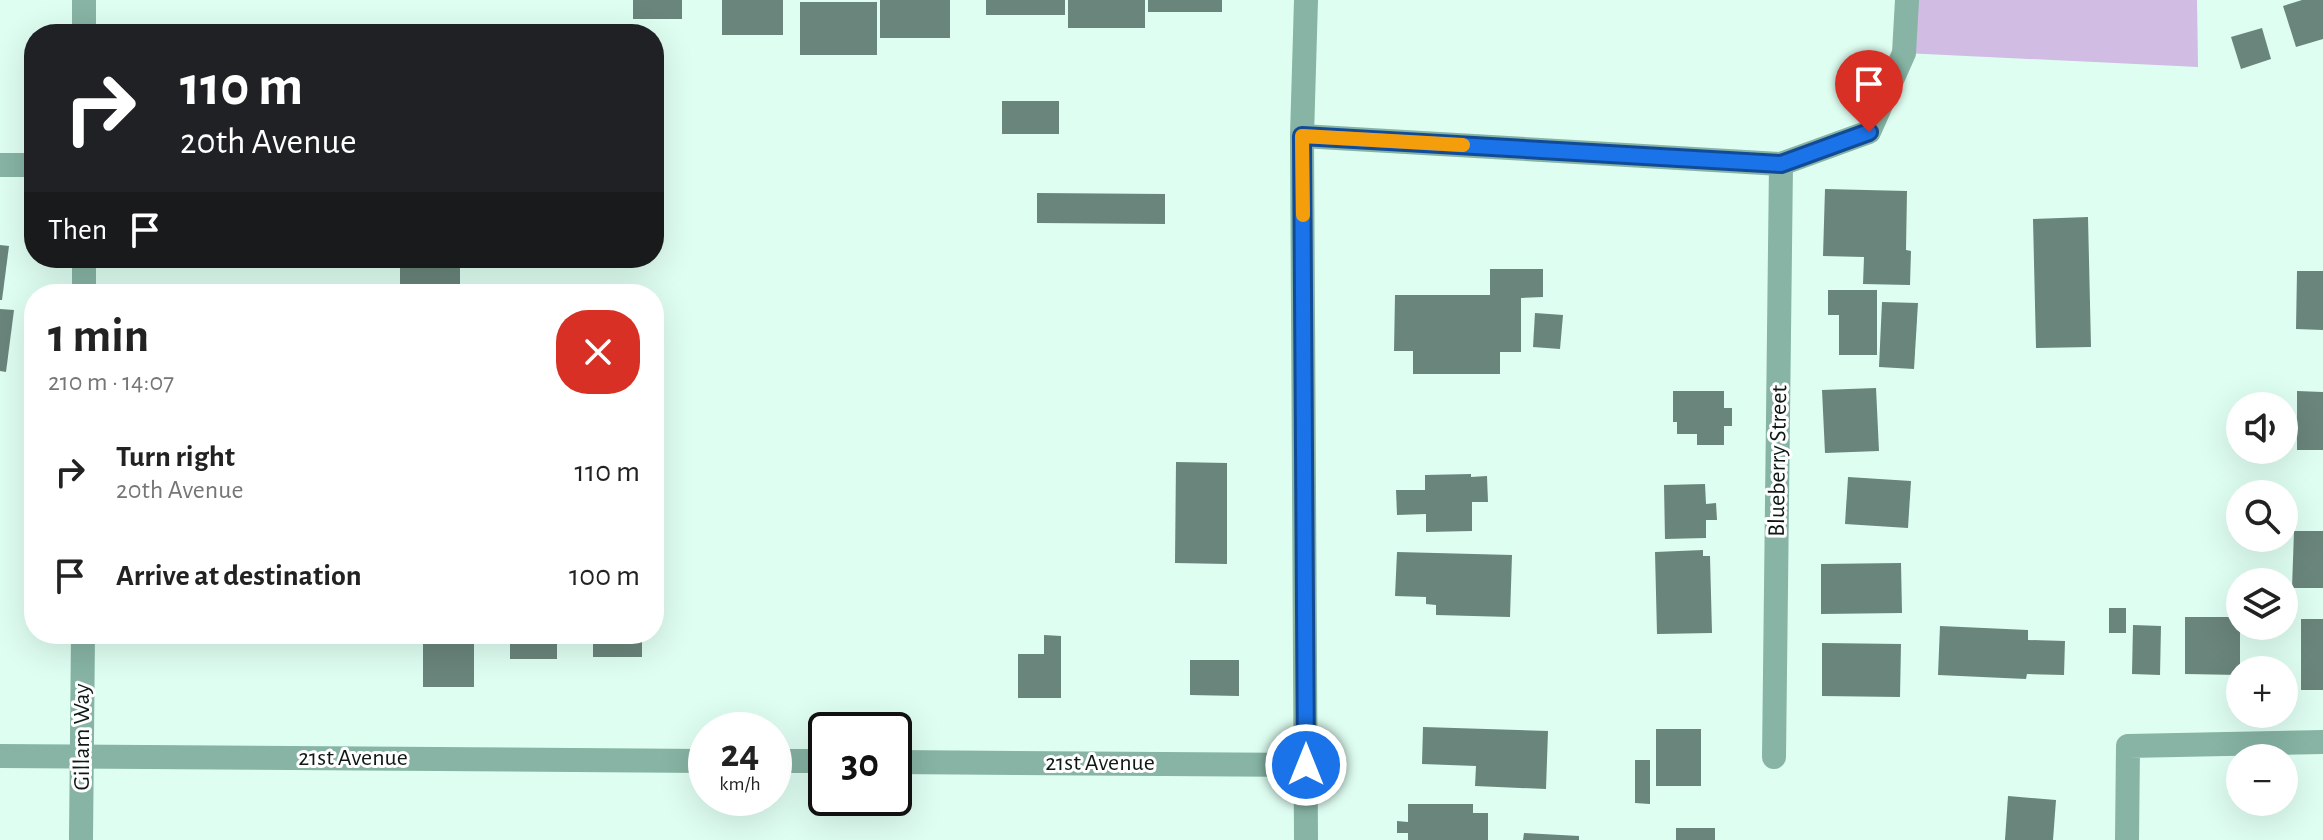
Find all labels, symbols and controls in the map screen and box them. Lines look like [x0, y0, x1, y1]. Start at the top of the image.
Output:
pin [1835, 50, 1903, 132]
icon: right [48, 56, 152, 160]
text: 110 m [180, 59, 303, 115]
icon: arrive [1847, 62, 1891, 106]
text: 20th Avenue [180, 124, 356, 160]
icon: arrive [123, 208, 167, 252]
text: Then [48, 215, 107, 245]
button: close [556, 310, 640, 394]
text: 1 min [48, 313, 149, 361]
text: 210 m · 14:07 [48, 369, 174, 395]
street label: Blueberry Street [1765, 384, 1791, 537]
map controls [2226, 392, 2298, 816]
button: sound [2226, 392, 2298, 464]
text: Turn right [116, 442, 235, 472]
icon: right [48, 450, 92, 494]
text: 110 m [575, 457, 640, 487]
text: 20th Avenue [116, 477, 243, 503]
button: search [2226, 480, 2298, 552]
icon: arrive [48, 554, 92, 598]
text: Arrive at destination [116, 561, 362, 591]
text: 100 m [569, 561, 640, 591]
button: layers [2226, 568, 2298, 640]
button: + [2226, 656, 2298, 728]
street label: Gillam Way [70, 683, 94, 791]
speed limit sign: 30 [808, 712, 912, 816]
position arrow [1264, 723, 1348, 807]
text: 24 [721, 734, 759, 774]
button: − [2226, 744, 2298, 816]
street label: 21st Avenue [298, 746, 408, 770]
street label: 21st Avenue [1045, 751, 1155, 775]
text: km/h [719, 774, 761, 794]

